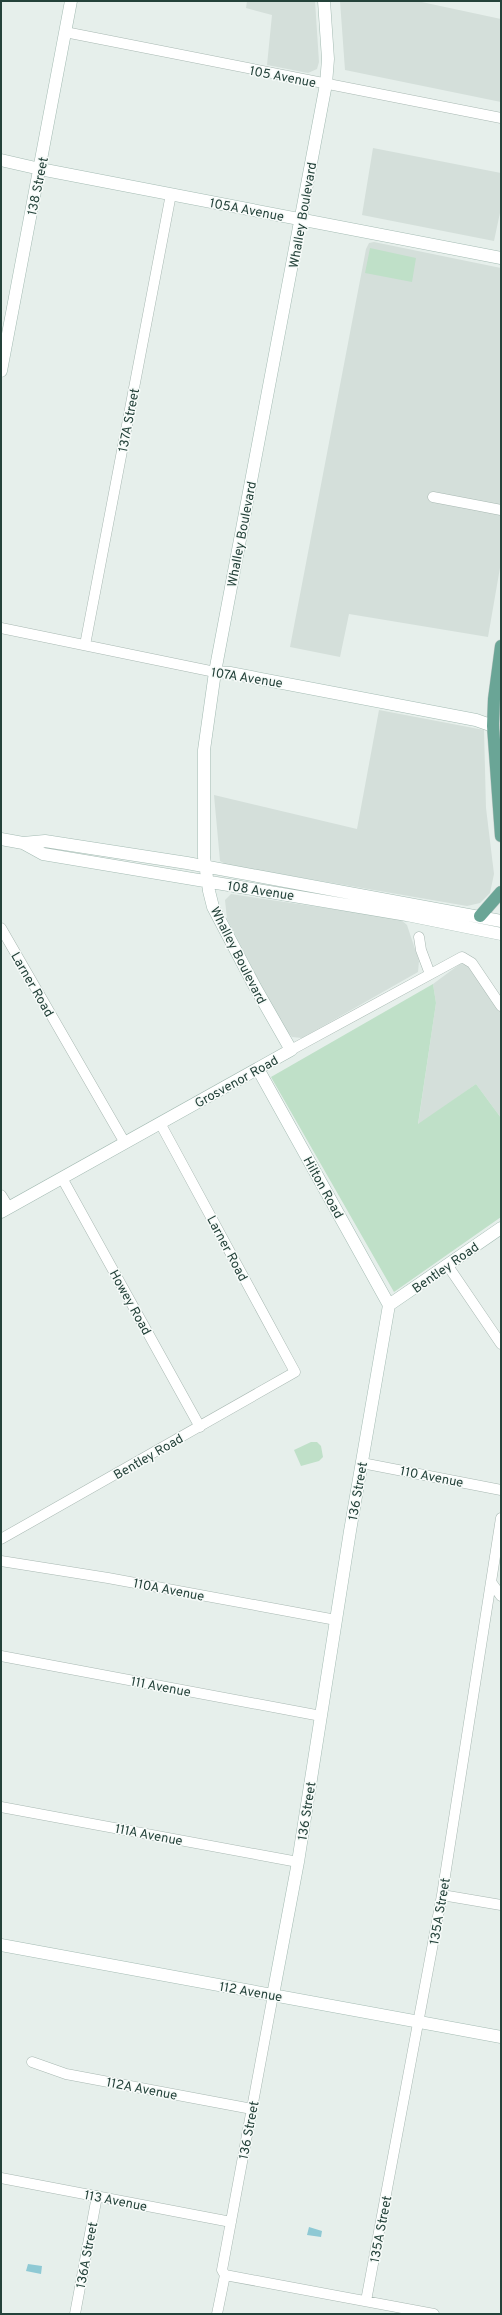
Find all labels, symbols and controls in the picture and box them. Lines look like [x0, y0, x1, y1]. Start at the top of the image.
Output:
street label: 105 Avenue [248, 64, 317, 92]
street label: 138 Street [25, 156, 53, 217]
street label: Whalley Boulevard [287, 161, 321, 270]
street label: 105A Avenue [208, 196, 285, 226]
street label: 137A Street [116, 387, 144, 454]
street label: Whalley Boulevard [225, 480, 261, 589]
street label: 107A Avenue [210, 665, 284, 693]
street label: 108 Avenue [226, 879, 295, 905]
street label: Whalley Boulevard [206, 904, 269, 1007]
street label: Larner Road [6, 950, 56, 1020]
street label: Grosvenor Road [192, 1053, 282, 1112]
street label: Hilton Road [299, 1154, 346, 1222]
street label: Larner Road [202, 1213, 250, 1285]
street label: Bentley Road [410, 1240, 483, 1297]
street label: Howey Road [105, 1268, 154, 1338]
street label: Bentley Road [111, 1431, 187, 1484]
street label: 136 Street [346, 1461, 372, 1522]
street label: 110 Avenue [399, 1464, 465, 1492]
street label: 110A Avenue [132, 1576, 205, 1606]
street label: 111 Avenue [129, 1674, 192, 1702]
street label: 136 Street [295, 1781, 321, 1842]
street label: 111A Avenue [113, 1822, 184, 1850]
street label: 135A Street [427, 1877, 455, 1946]
street label: 112 Avenue [218, 1980, 283, 2006]
street label: 112A Avenue [105, 2075, 178, 2105]
street label: 136 Street [236, 2100, 263, 2161]
street label: 113 Avenue [83, 2188, 148, 2216]
street label: 135A Street [368, 2195, 396, 2264]
street label: 136A Street [74, 2221, 102, 2290]

